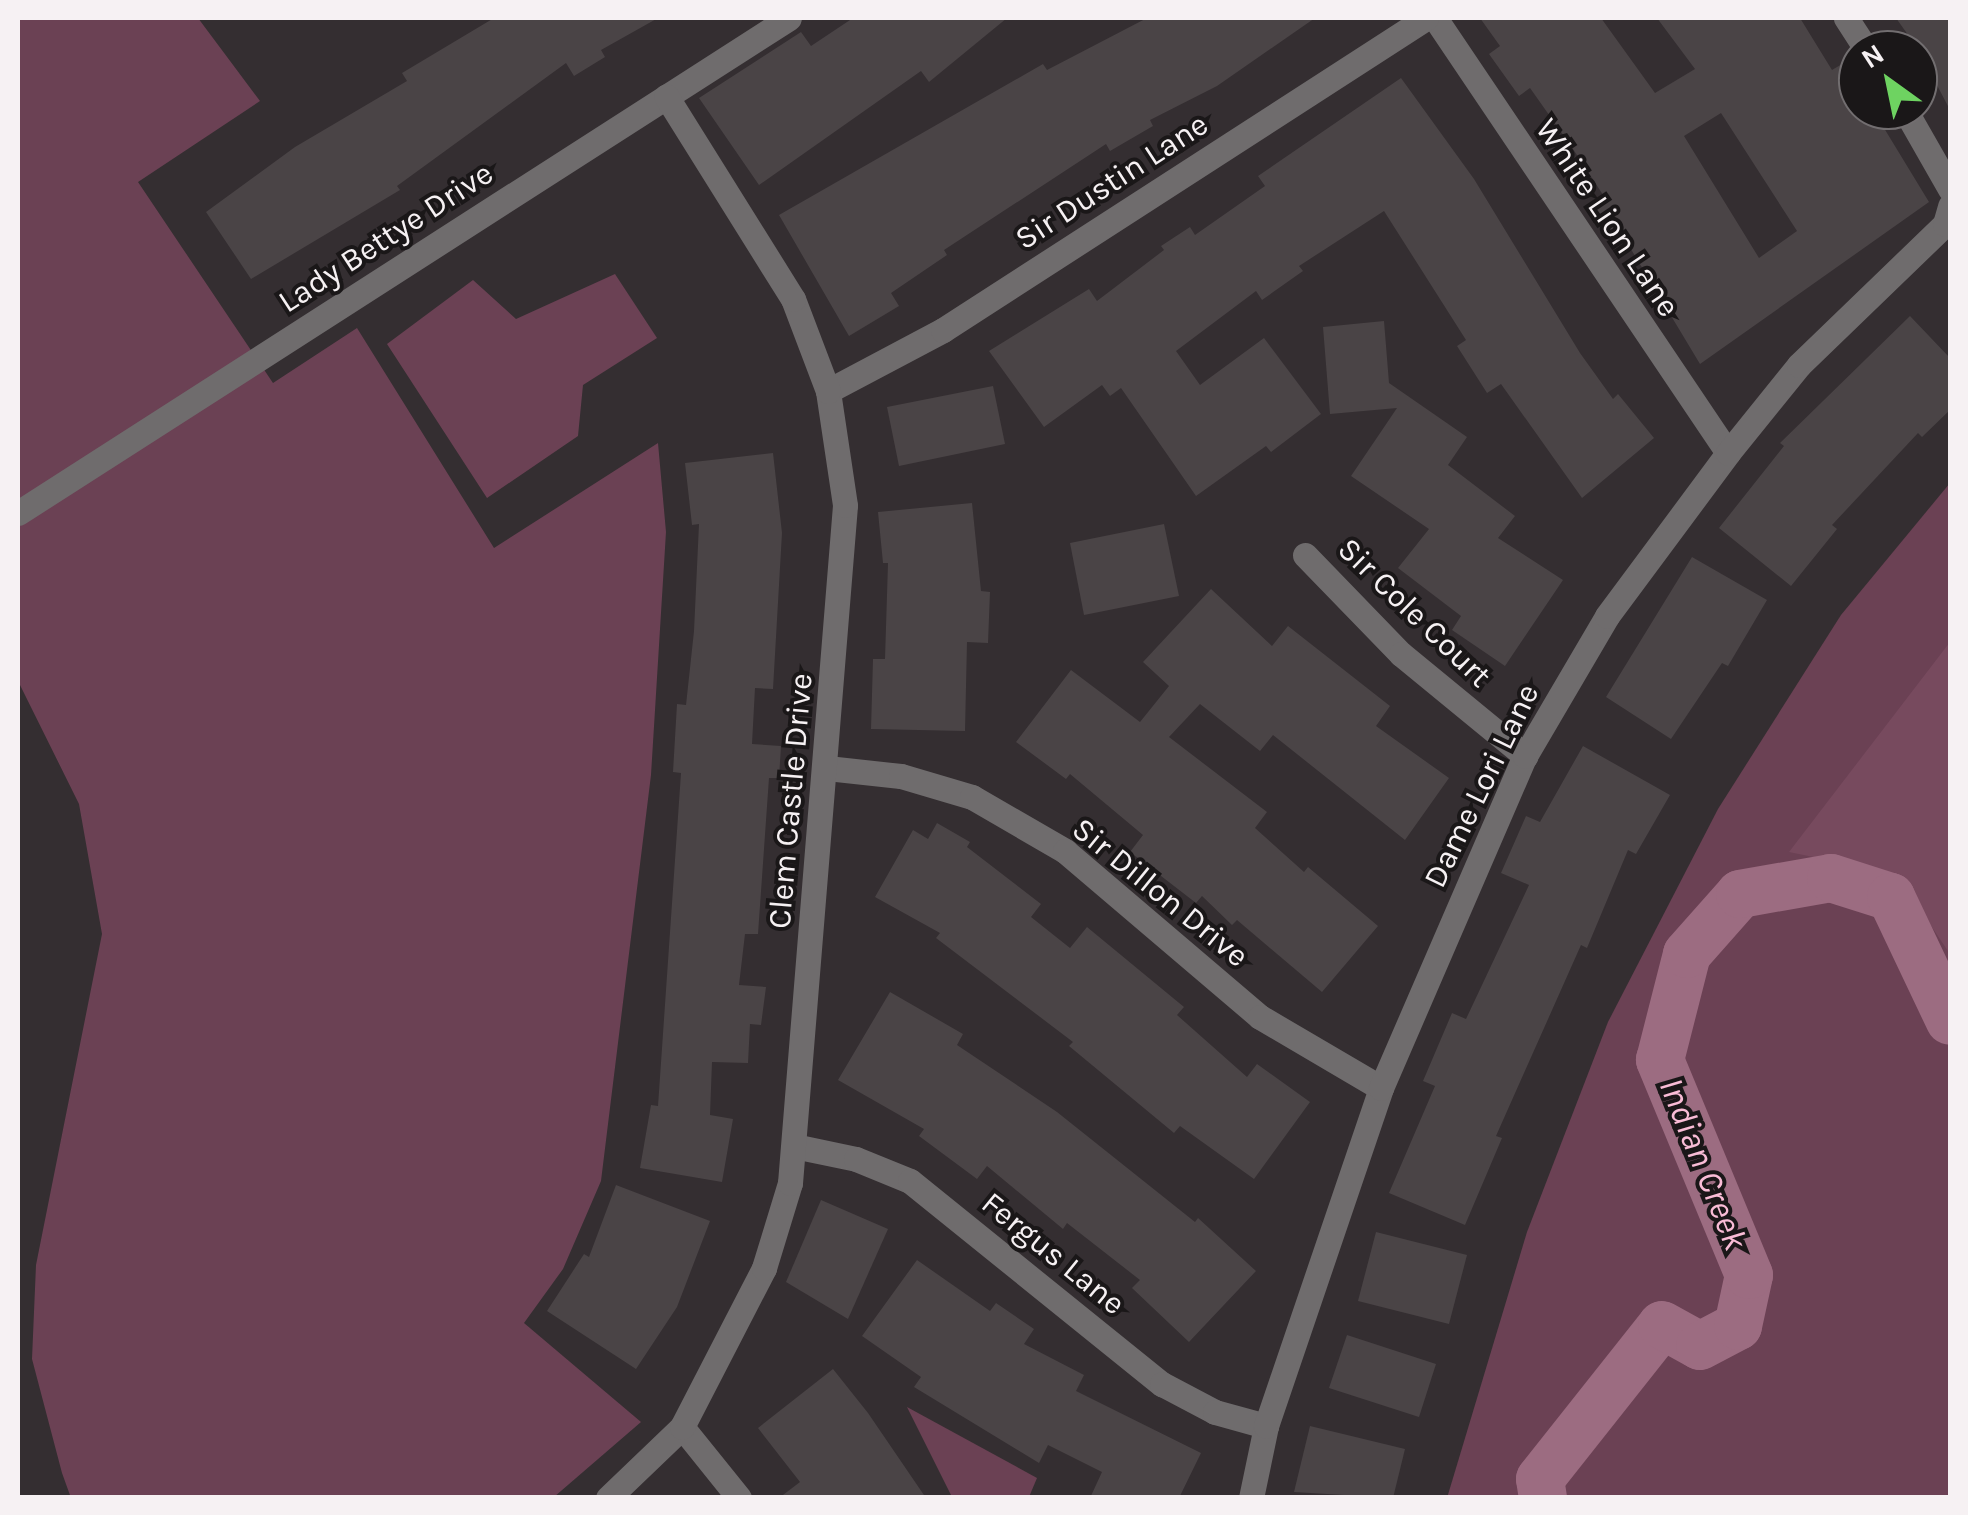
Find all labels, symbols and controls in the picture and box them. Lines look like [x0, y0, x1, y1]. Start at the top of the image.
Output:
north arrow [1838, 30, 1938, 130]
text: N [1855, 37, 1890, 75]
street label: Sir Dustin Lane [1008, 105, 1216, 259]
street label: White Lion Lane [1527, 112, 1687, 324]
street label: Lady Bettye Drive [272, 154, 500, 322]
street label: Sir Cole Court [1329, 530, 1499, 696]
street label: Clem Castle Drive [761, 672, 821, 930]
street label: Dame Lori Lane [1416, 678, 1548, 894]
street label: Sir Dillon Drive [1064, 810, 1256, 976]
water label: Indian Creek [1650, 1072, 1756, 1256]
street label: Fergus Lane [973, 1184, 1133, 1324]

